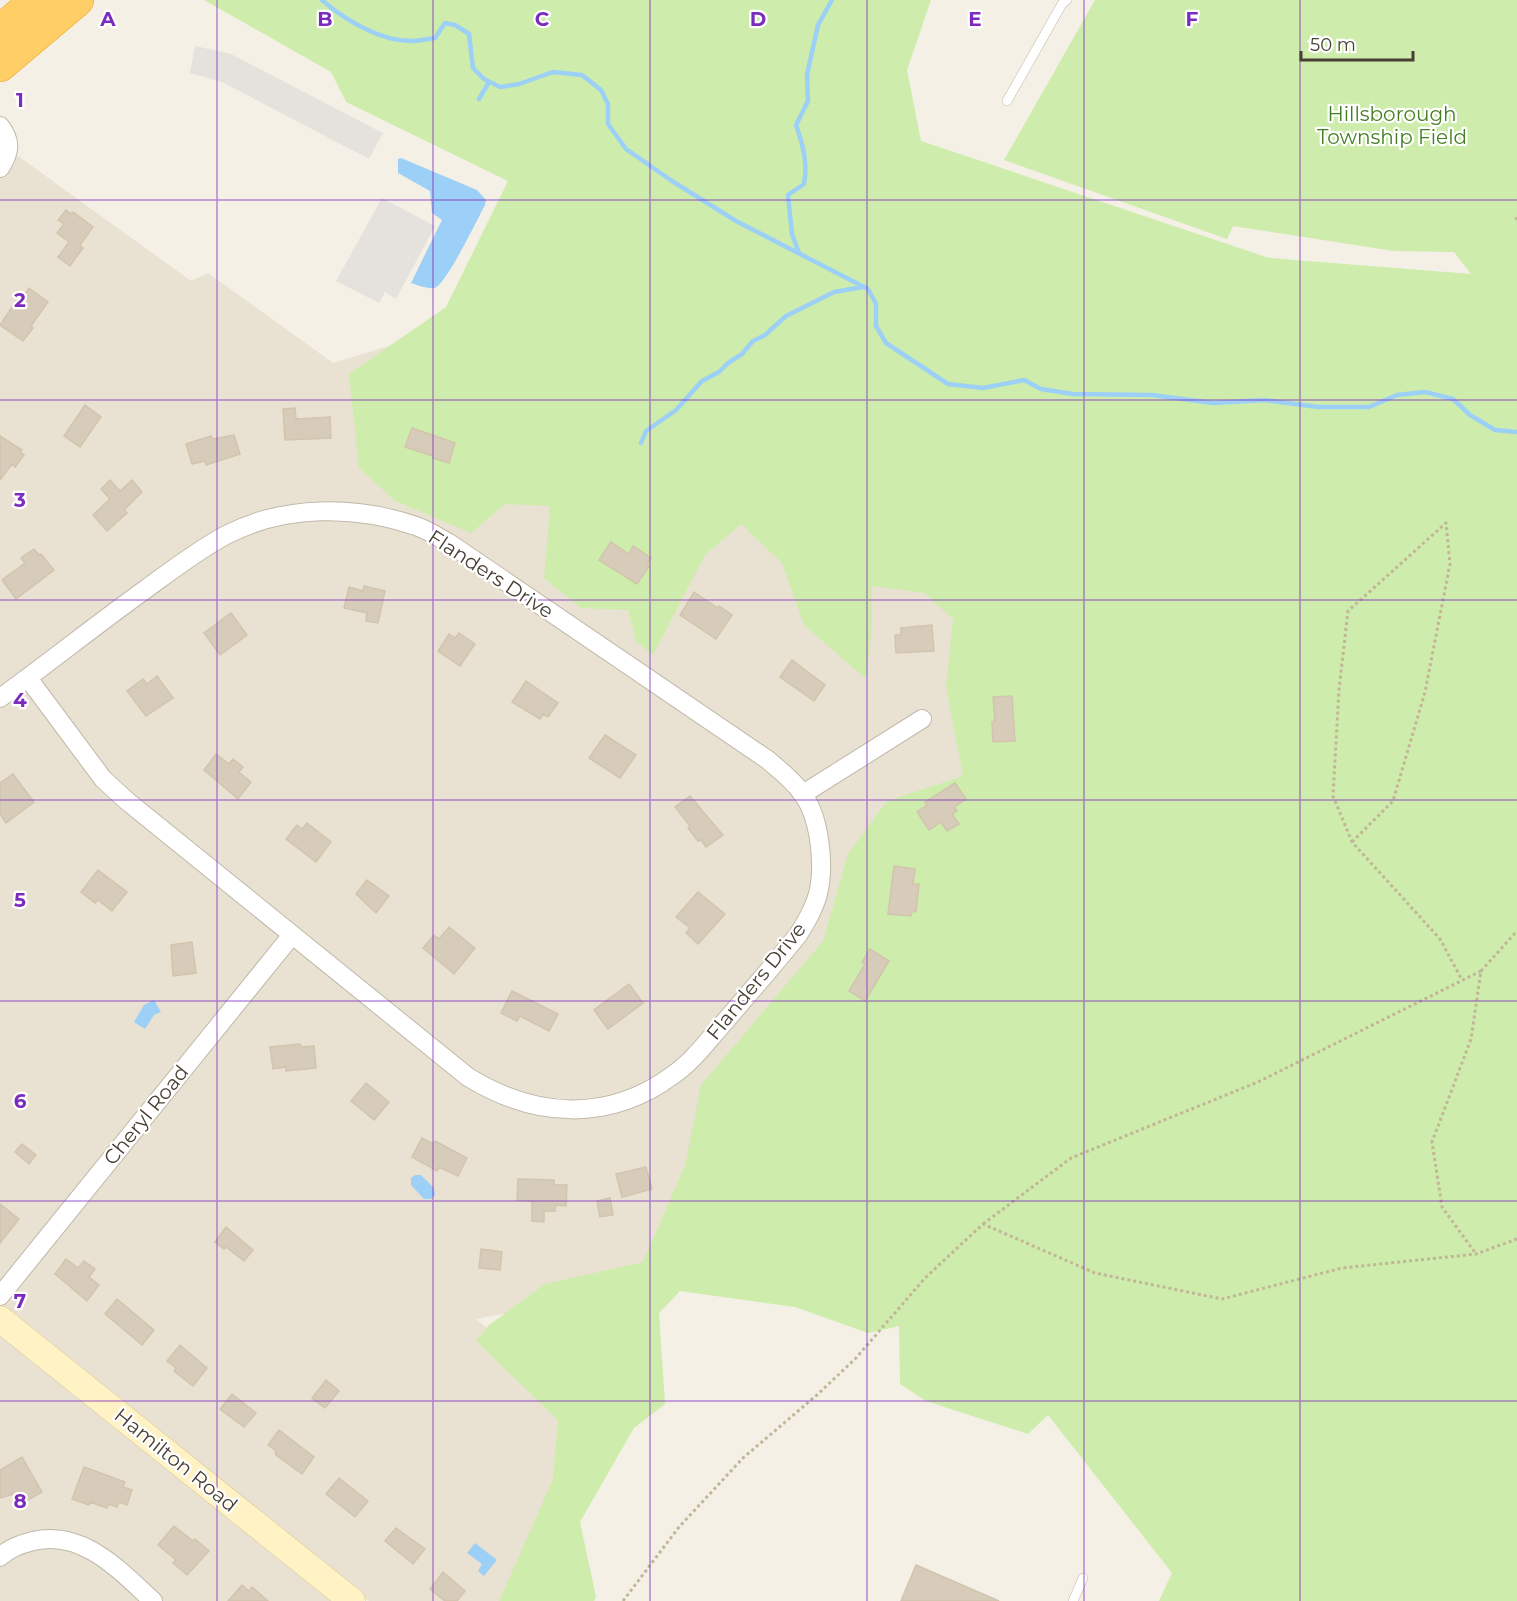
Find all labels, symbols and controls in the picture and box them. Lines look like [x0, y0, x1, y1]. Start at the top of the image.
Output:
text: A [99, 7, 116, 31]
text: B [317, 7, 333, 31]
text: C [535, 7, 550, 31]
text: D [750, 7, 766, 31]
text: E [968, 7, 982, 31]
text: F [1186, 7, 1199, 31]
scale bar [1301, 24, 1414, 62]
text: 50 m [1310, 34, 1356, 56]
text: 1 [16, 88, 24, 112]
park label: Hillsborough Township Field [1317, 102, 1467, 149]
text: 2 [14, 288, 26, 312]
text: 3 [13, 488, 26, 512]
street label: Flanders Drive [424, 525, 558, 623]
text: 4 [13, 688, 27, 712]
text: 5 [14, 888, 26, 912]
street label: Flanders Drive [701, 917, 811, 1045]
street label: Cheryl Road [98, 1060, 194, 1170]
text: 6 [14, 1089, 27, 1113]
text: 7 [14, 1289, 26, 1313]
street label: Hamilton Road [110, 1403, 242, 1517]
text: 8 [13, 1489, 27, 1513]

